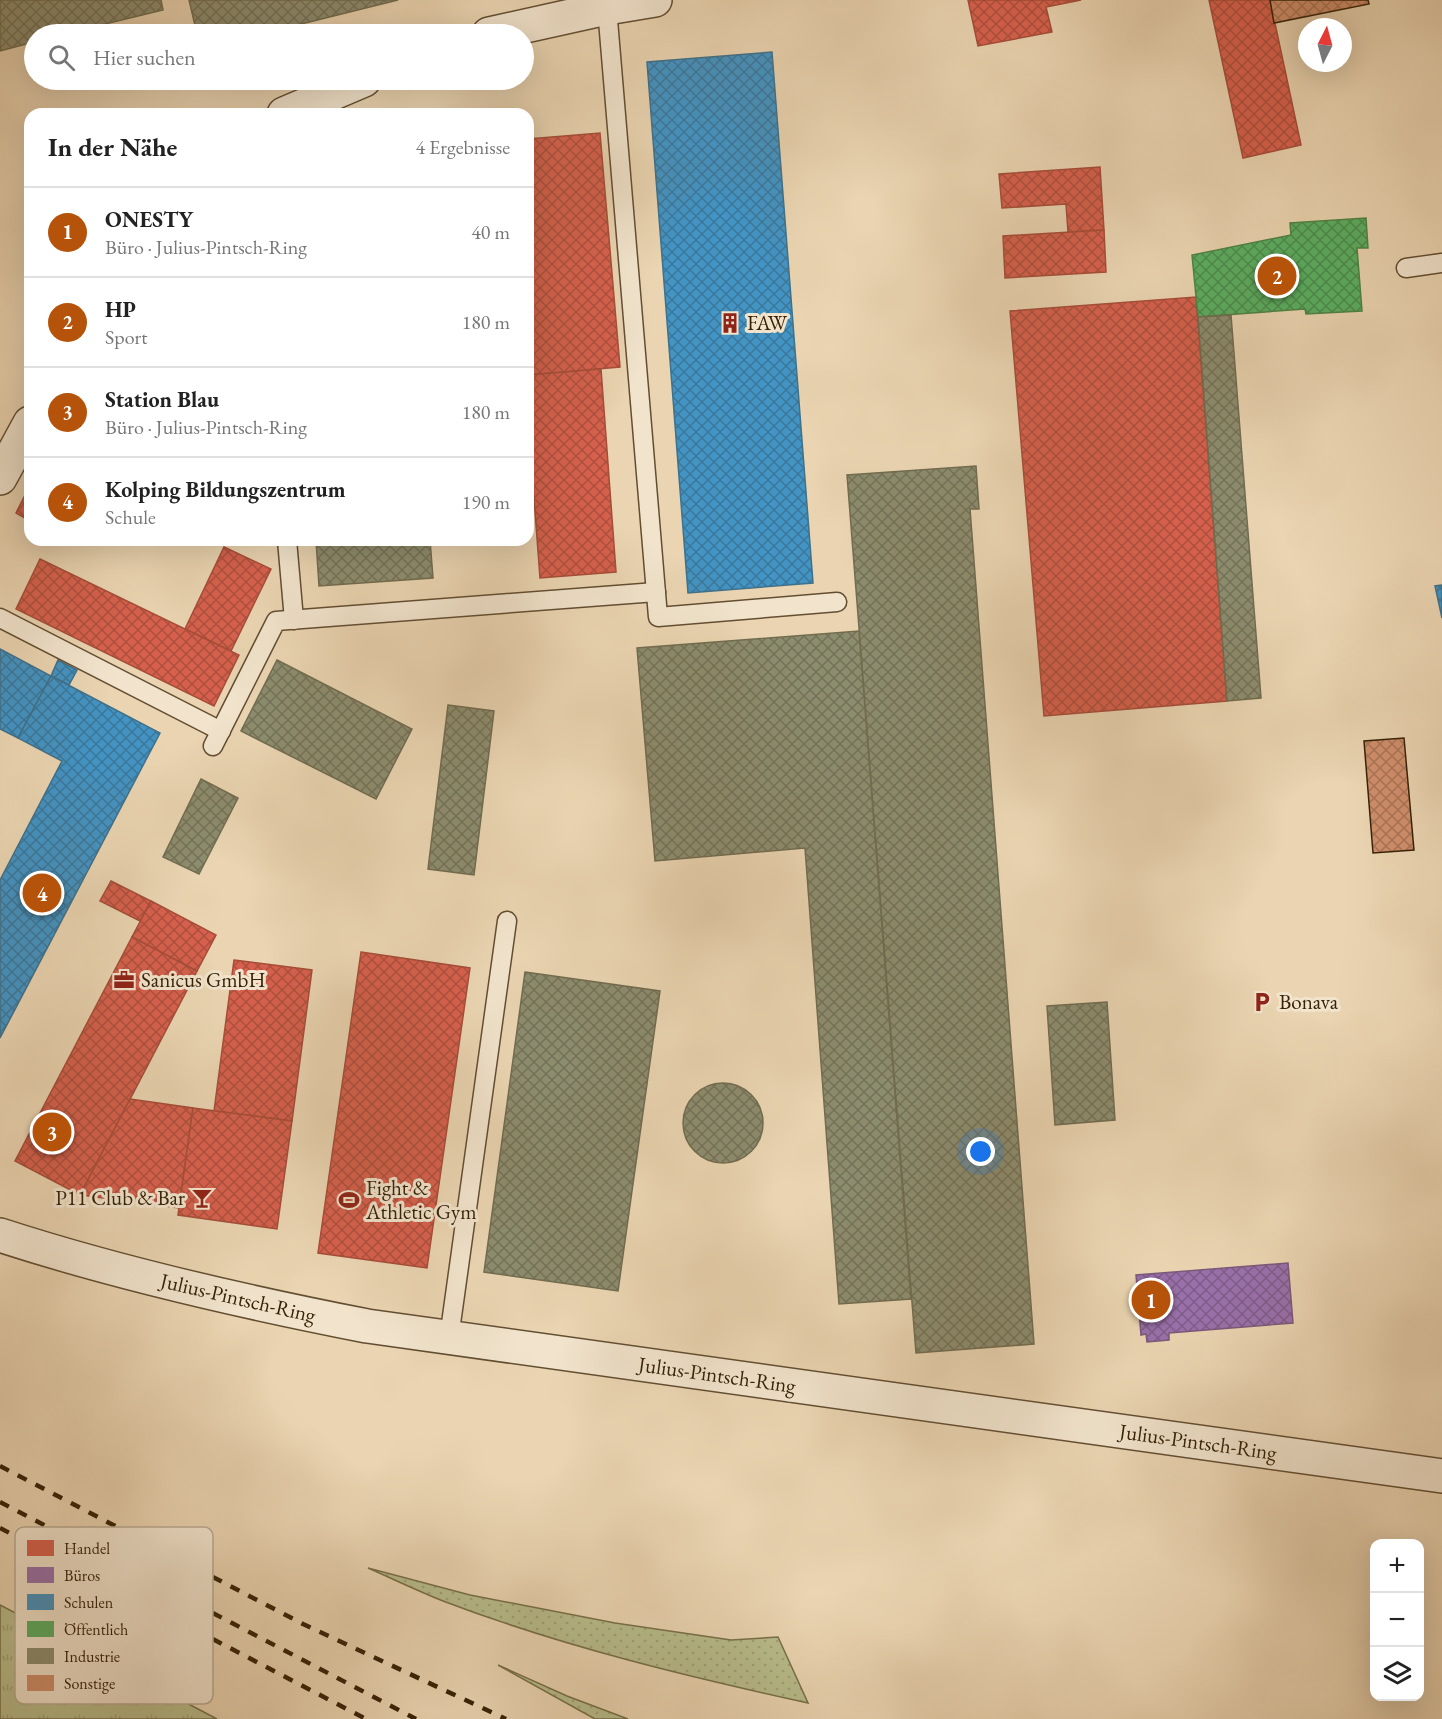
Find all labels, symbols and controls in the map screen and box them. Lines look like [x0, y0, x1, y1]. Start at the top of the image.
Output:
north arrow [1298, 18, 1352, 72]
search box [24, 24, 534, 90]
icon: search [45, 41, 78, 74]
text: Hier suchen [93, 43, 196, 72]
text: In der Nähe [48, 130, 177, 164]
text: 4 Ergebnisse [415, 134, 510, 160]
text: ONESTY [105, 205, 193, 234]
text: 1 [62, 219, 73, 245]
text: 40 m [471, 219, 510, 245]
text: Büro · Julius-Pintsch-Ring [105, 234, 307, 260]
pin: 2 [1258, 254, 1296, 298]
text: HP [105, 295, 136, 324]
text: 2 [62, 309, 73, 335]
text: 180 m [462, 309, 510, 335]
place label: FAW [747, 309, 788, 336]
building icon: FAW [718, 311, 742, 335]
text: Sport [105, 324, 148, 350]
text: Station Blau [105, 385, 219, 414]
text: 3 [62, 399, 73, 425]
text: 180 m [462, 399, 510, 425]
text: Büro · Julius-Pintsch-Ring [105, 414, 307, 440]
text: Kolping Bildungszentrum [105, 475, 345, 504]
text: 4 [62, 489, 73, 515]
text: 190 m [462, 489, 510, 515]
text: Schule [105, 504, 156, 530]
pin: 4 [22, 870, 62, 916]
place label: Sanicus GmbH [141, 966, 265, 993]
office icon: Sanicus GmbH [112, 968, 136, 992]
place label: Bonava [1279, 988, 1339, 1015]
parking icon: Bonava [1250, 990, 1274, 1014]
pin: 3 [32, 1110, 72, 1154]
your location [966, 1137, 995, 1166]
place label: Fight & Athletic Gym [365, 1174, 477, 1225]
place label: P11 Club & Bar [55, 1184, 185, 1211]
bar icon: P11 Club & Bar [190, 1186, 214, 1210]
sports icon: Fight & Athletic Gym [337, 1188, 361, 1212]
street label: Julius-Pintsch-Ring [156, 1266, 319, 1329]
pin: 1 [1132, 1278, 1170, 1322]
street label: Julius-Pintsch-Ring [635, 1350, 798, 1399]
street label: Julius-Pintsch-Ring [1116, 1417, 1279, 1466]
legend [15, 1527, 213, 1704]
text: Handel [64, 1538, 110, 1559]
map controls [1370, 1539, 1424, 1701]
button: + [1370, 1539, 1424, 1593]
text: Büros [64, 1565, 100, 1586]
text: Schulen [64, 1592, 114, 1613]
button: − [1370, 1593, 1424, 1647]
text: Öffentlich [64, 1619, 128, 1640]
text: Industrie [64, 1646, 120, 1667]
button: layers [1370, 1647, 1424, 1701]
text: Sonstige [64, 1673, 115, 1694]

